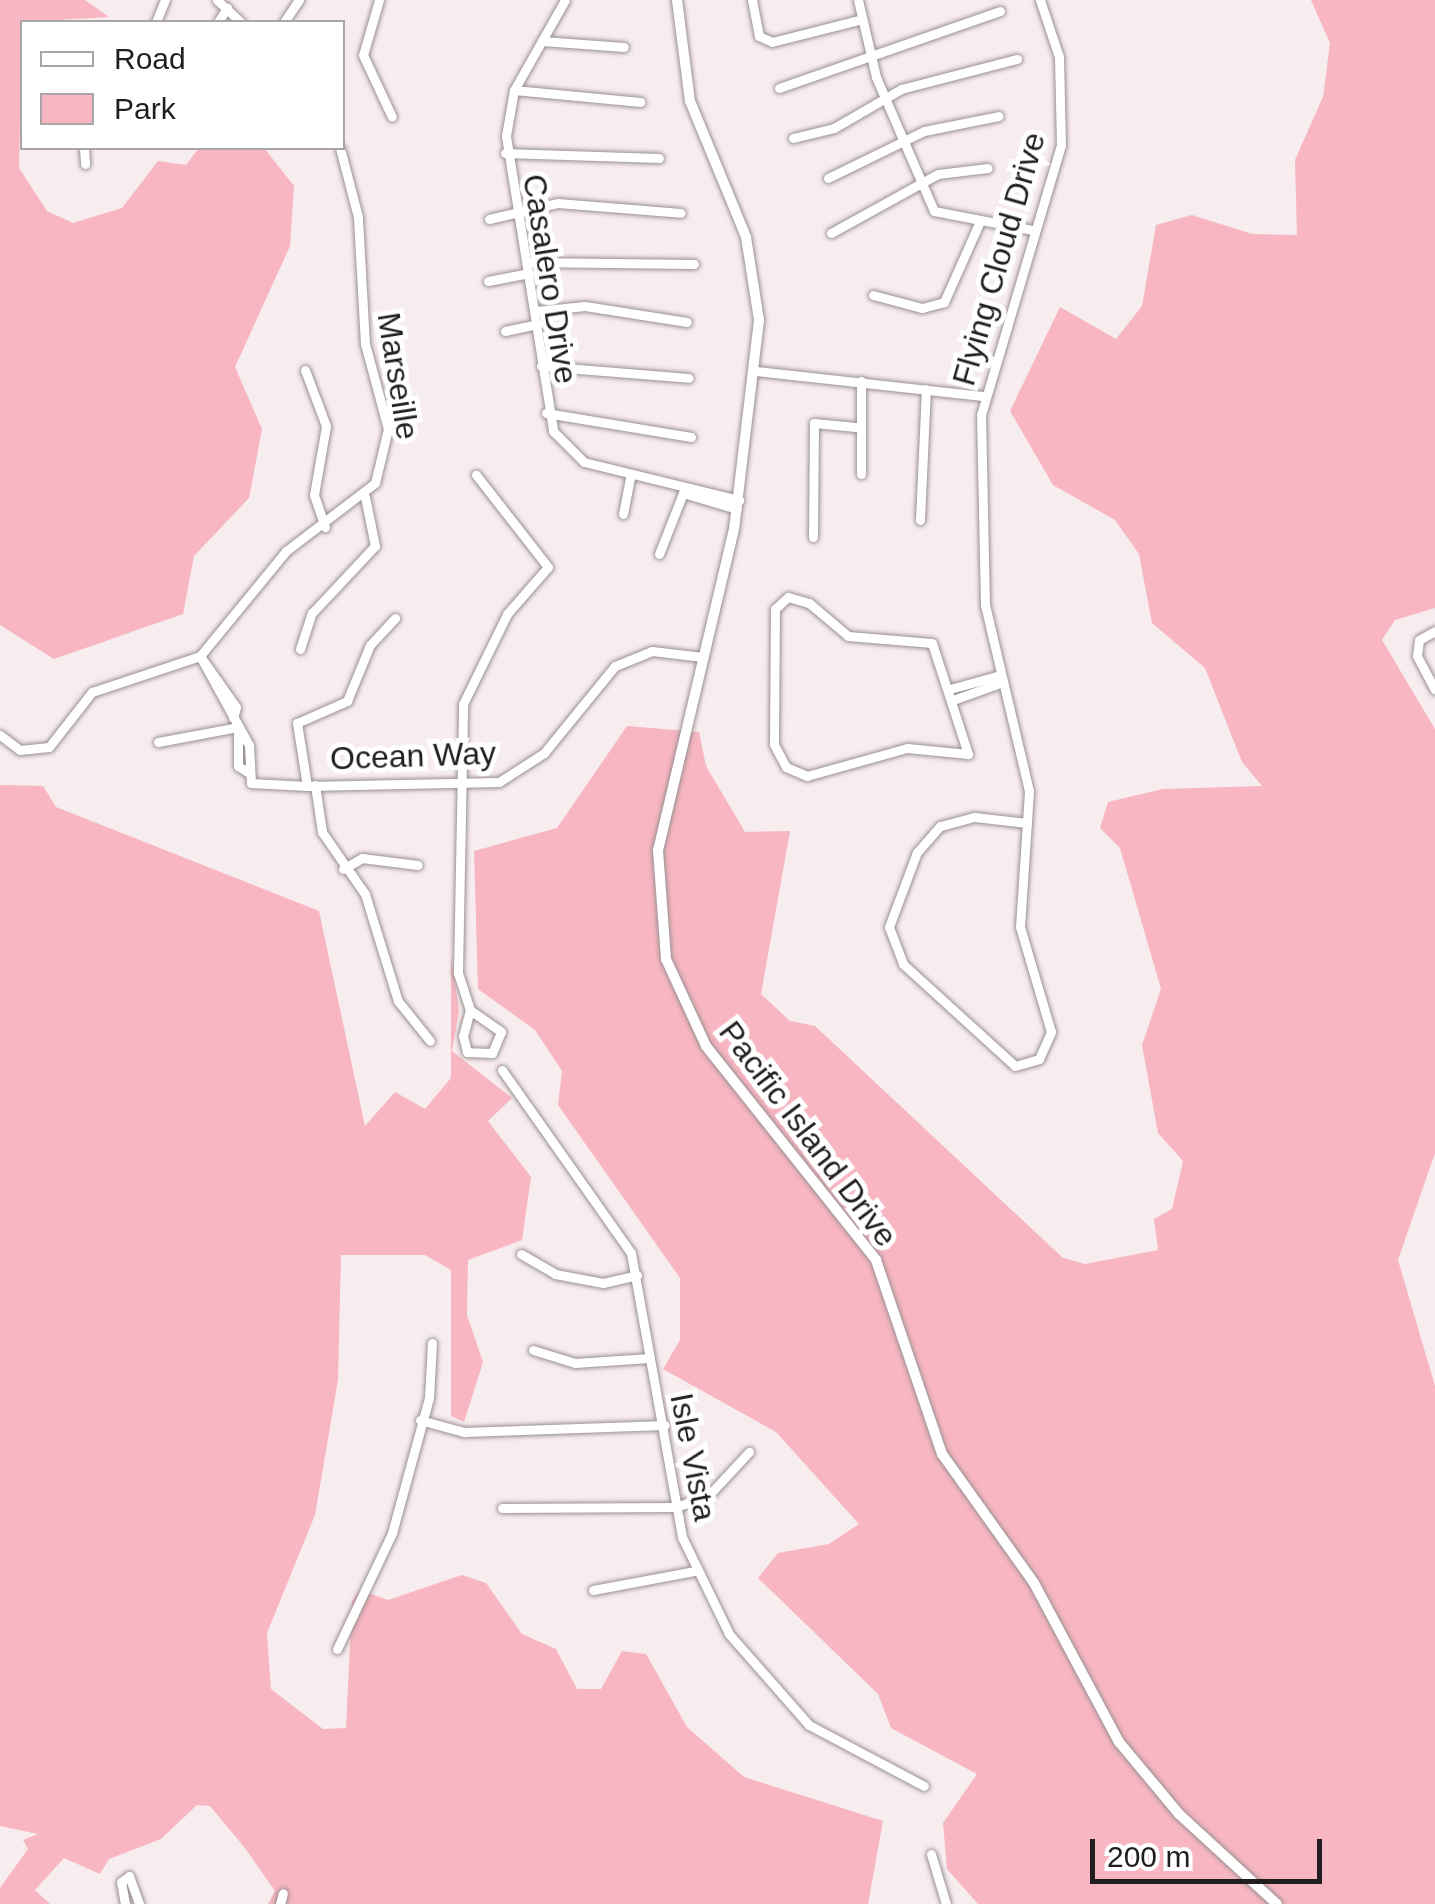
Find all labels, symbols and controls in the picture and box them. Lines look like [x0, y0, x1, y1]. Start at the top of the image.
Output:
legend [20, 20, 345, 150]
text: Road [114, 42, 186, 75]
text: Park [114, 92, 176, 125]
street label: Flying Cloud Drive [945, 128, 1053, 390]
street label: Casalero Drive [514, 171, 586, 387]
street label: Marseille [369, 310, 427, 442]
street label: Ocean Way [329, 734, 497, 778]
street label: Pacific Island Drive [711, 1014, 905, 1254]
street label: Isle Vista [662, 1390, 724, 1524]
scale bar [1095, 1819, 1328, 1881]
text: 200 m [1107, 1840, 1190, 1873]

